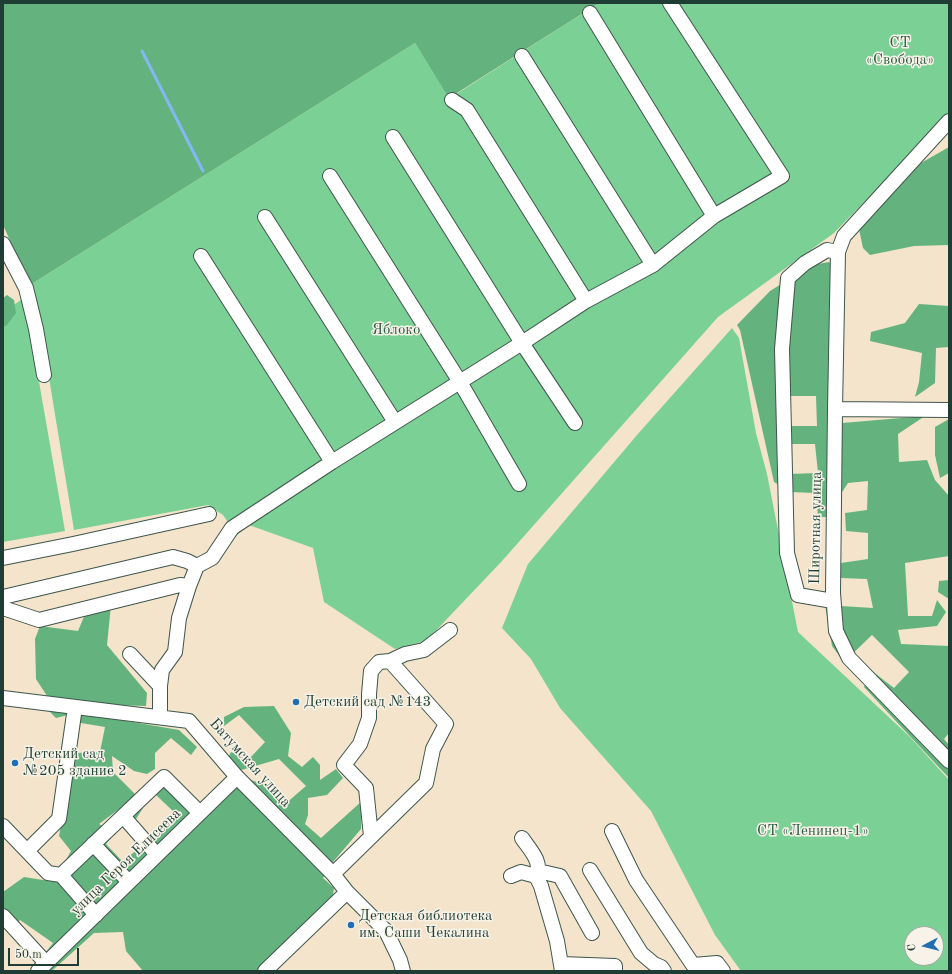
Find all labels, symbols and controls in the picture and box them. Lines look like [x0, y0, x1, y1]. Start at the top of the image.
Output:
park label: СТ «Свобода» [866, 34, 934, 69]
park label: Яблоко [372, 321, 420, 339]
street label: Широтная улица [806, 471, 826, 585]
place label: Детский сад №143 [304, 693, 431, 711]
marker: Детский сад №143 [291, 697, 301, 707]
street label: Батумская улица [205, 715, 295, 811]
place label: Детский сад №205 здание 2 [23, 745, 127, 780]
marker: Детский сад №205 здание 2 [10, 758, 20, 768]
street label: улица Героя Елисеева [67, 805, 185, 919]
park label: СТ «Ленинец-1» [757, 822, 869, 840]
place label: Детская библиотека им. Саши Чекалина [359, 907, 492, 942]
marker: Детская библиотека им. Саши Чекалина [346, 920, 356, 930]
north arrow [904, 926, 944, 966]
scale bar [10, 940, 81, 966]
text: С [907, 943, 918, 952]
text: 50 m [15, 949, 42, 961]

